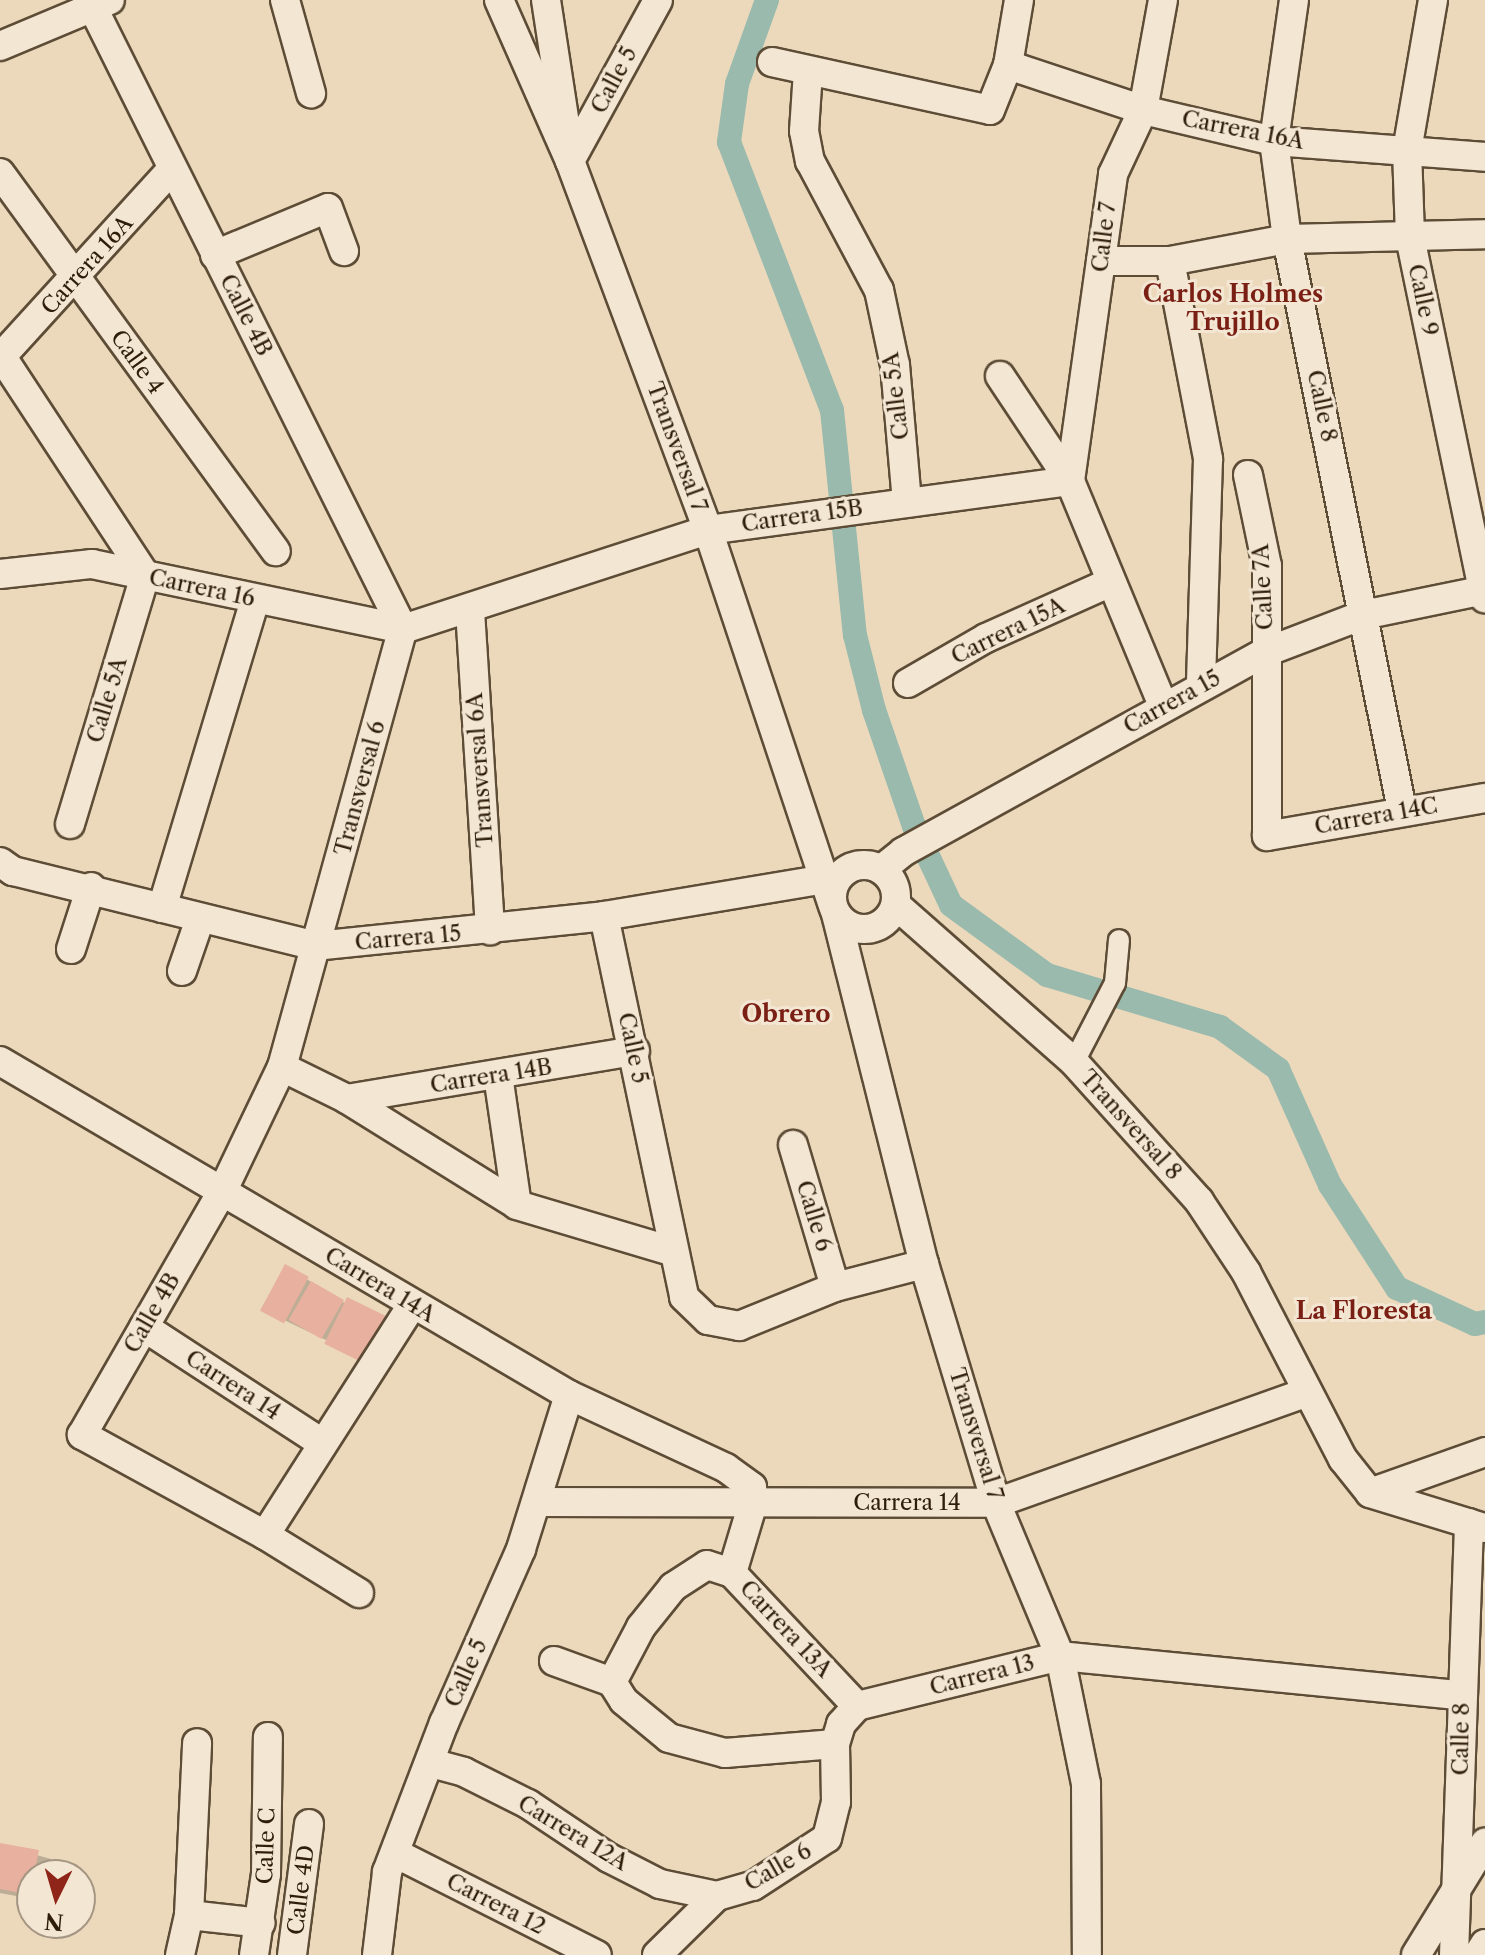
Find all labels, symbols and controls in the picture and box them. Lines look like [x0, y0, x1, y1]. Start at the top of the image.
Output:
street label: Calle 5 [585, 42, 643, 118]
street label: Carrera 16A [1180, 105, 1306, 155]
street label: Calle 7 [1087, 200, 1121, 274]
street label: Carrera 16A [36, 210, 138, 320]
street label: Calle 9 [1403, 262, 1443, 338]
street label: Calle 4B [214, 270, 278, 360]
district label: Carlos Holmes Trujillo [1143, 280, 1323, 336]
street label: Calle 4 [105, 325, 169, 399]
street label: Calle 5A [878, 351, 914, 441]
street label: Calle 8 [1302, 368, 1342, 444]
street label: Transversal 7 [641, 378, 713, 516]
street label: Carrera 15B [740, 494, 864, 538]
street label: Calle 7A [1248, 543, 1278, 631]
street label: Carrera 16 [146, 564, 258, 612]
street label: Carrera 15A [947, 592, 1069, 670]
street label: Calle 5A [82, 654, 132, 746]
street label: Carrera 15 [1119, 665, 1225, 739]
street label: Transversal 6A [461, 692, 499, 848]
street label: Transversal 6 [329, 718, 391, 858]
street label: Carrera 14C [1312, 792, 1440, 840]
street label: Carrera 15 [354, 920, 462, 956]
district label: Obrero [742, 1000, 830, 1028]
street label: Calle 5 [613, 1010, 653, 1086]
street label: Carrera 14B [428, 1053, 554, 1099]
street label: Transversal 8 [1075, 1065, 1187, 1185]
street label: Calle 6 [791, 1177, 837, 1255]
street label: Carrera 14A [320, 1242, 440, 1328]
street label: Calle 4B [119, 1268, 185, 1358]
district label: La Floresta [1296, 1297, 1432, 1325]
street label: Carrera 14 [181, 1345, 285, 1425]
street label: Transversal 7 [943, 1365, 1009, 1503]
street label: Carrera 14 [853, 1490, 961, 1516]
street label: Carrera 13A [734, 1575, 838, 1683]
street label: Calle 5 [439, 1635, 493, 1711]
street label: Carrera 13 [927, 1649, 1037, 1701]
street label: Calle 8 [1447, 1702, 1475, 1776]
street label: Carrera 12A [513, 1790, 633, 1876]
street label: Calle C [251, 1807, 281, 1885]
street label: Calle 6 [740, 1837, 816, 1897]
street label: Calle 4D [282, 1844, 320, 1936]
north arrow [16, 1859, 96, 1939]
street label: Carrera 12 [442, 1868, 550, 1940]
text: N [43, 1907, 65, 1936]

